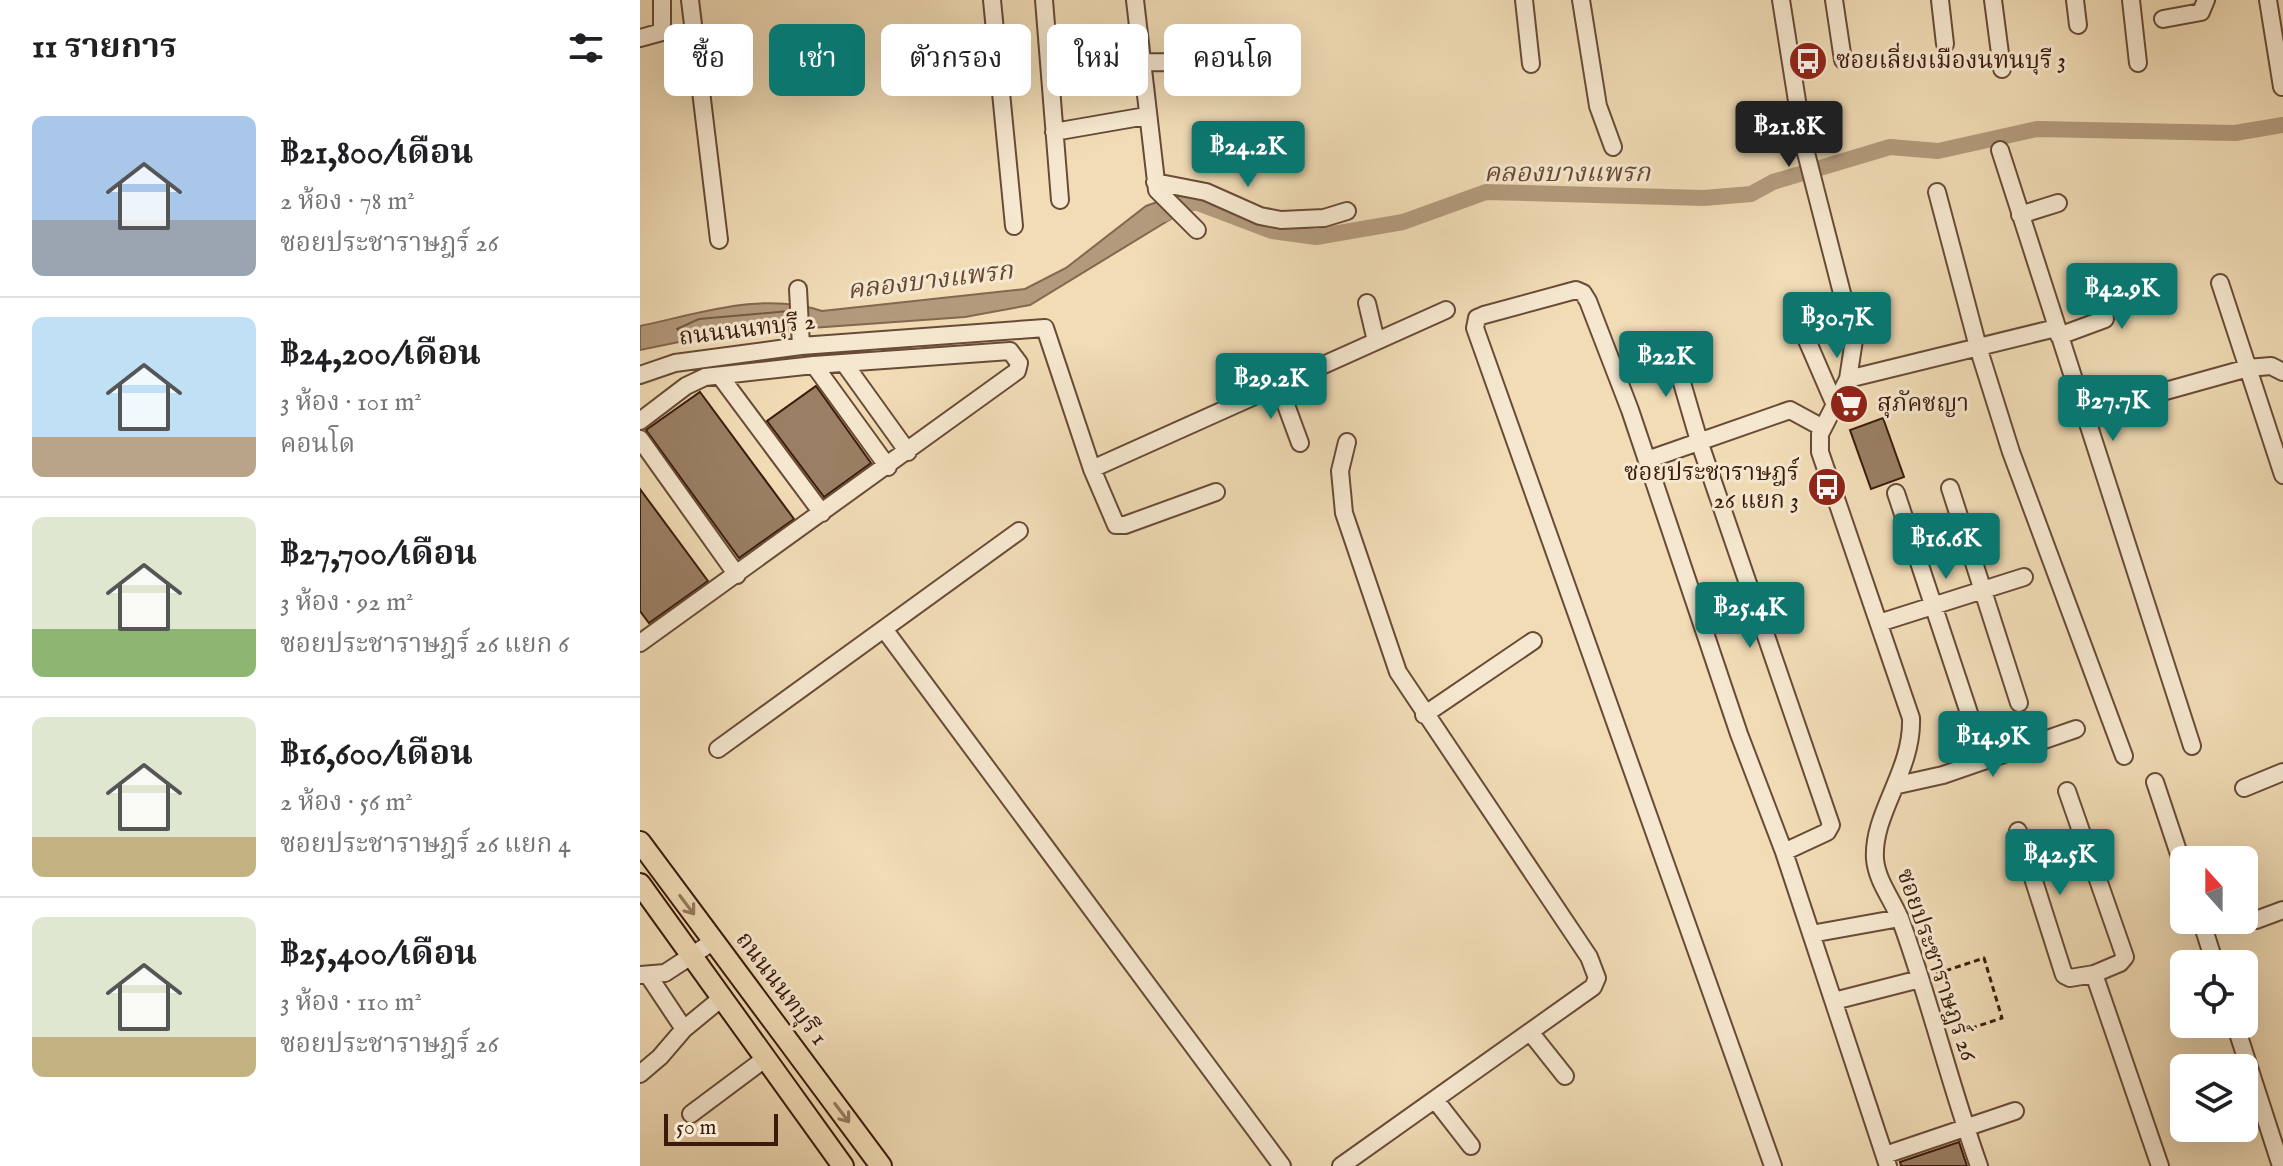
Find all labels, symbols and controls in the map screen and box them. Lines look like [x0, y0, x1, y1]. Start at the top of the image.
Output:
chip: ซื้อ [664, 24, 753, 96]
chip: เช่า [769, 24, 865, 96]
chip: ตัวกรอง [881, 24, 1031, 96]
chip: ใหม่ [1047, 24, 1148, 96]
chip: คอนโด [1164, 24, 1301, 96]
text: 11 รายการ [32, 26, 177, 69]
icon: filters [564, 26, 608, 70]
bus stop icon: ซอยเลี่ยงเมืองนทนบุรี 3 [1787, 40, 1829, 82]
place label: ซอยเลี่ยงเมืองนทนบุรี 3 [1836, 42, 2066, 77]
pin: ฿21.8K [1724, 101, 1854, 169]
text: ฿21.8K [1754, 110, 1825, 143]
pin: ฿24.2K [1183, 121, 1313, 189]
text: ฿24.2K [1210, 130, 1286, 163]
text: ฿21,800/เดือน [280, 132, 473, 175]
icon: home [96, 148, 192, 244]
water label: คลองบางแพรก [1484, 157, 1651, 190]
text: 2 ห้อง · 78 m² [280, 185, 415, 218]
text: ซอยประชาราษฎร์ 26 [280, 227, 498, 260]
water label: คลองบางแพรก [845, 254, 1016, 308]
pin: ฿42.9K [2057, 263, 2187, 331]
text: ฿42.9K [2084, 272, 2160, 305]
pin: ฿30.7K [1772, 292, 1902, 360]
text: ฿30.7K [1801, 301, 1873, 334]
street label: ถนนนนทบุรี 2 [677, 306, 817, 354]
pin: ฿22K [1619, 331, 1713, 399]
text: ฿24,200/เดือน [280, 333, 481, 376]
text: ฿22K [1637, 340, 1695, 373]
icon: home [96, 349, 192, 445]
pin: ฿29.2K [1206, 353, 1336, 421]
text: ฿29.2K [1234, 362, 1308, 395]
pin: ฿27.7K [2048, 375, 2178, 443]
supermarket icon: สุภัคชญา [1828, 383, 1870, 425]
text: ฿27.7K [2076, 384, 2150, 417]
text: 3 ห้อง · 101 m² [280, 386, 422, 419]
place label: สุภัคชญา [1877, 389, 1969, 420]
text: คอนโด [280, 428, 355, 461]
place label: ซอยประชาราษฎร์ 26 แยก 3 [1624, 456, 1799, 517]
bus stop icon: ซอยประชาราษฎร์ 26 แยก 3 [1806, 466, 1848, 508]
pin: ฿16.6K [1881, 513, 2011, 581]
text: ฿16.6K [1911, 522, 1981, 555]
text: ฿27,700/เดือน [280, 533, 477, 576]
icon: home [96, 549, 192, 645]
pin: ฿25.4K [1685, 582, 1815, 650]
text: 3 ห้อง · 92 m² [280, 586, 413, 619]
text: ฿25.4K [1713, 591, 1787, 624]
text: ซอยประชาราษฎร์ 26 แยก 6 [280, 628, 569, 661]
pin: ฿14.9K [1928, 711, 2058, 779]
text: ฿14.9K [1956, 720, 2030, 753]
text: ฿16,600/เดือน [280, 733, 473, 776]
icon: home [96, 749, 192, 845]
text: 2 ห้อง · 56 m² [280, 786, 413, 819]
text: ซอยประชาราษฎร์ 26 แยก 4 [280, 828, 571, 861]
pin: ฿42.5K [1995, 829, 2125, 897]
text: ฿42.5K [2023, 838, 2097, 871]
north arrow [2170, 846, 2258, 934]
map controls [2170, 846, 2258, 1142]
street label: ซอยประชาราษฎร์ 26 [1889, 864, 1986, 1066]
one-way arrow [678, 893, 695, 915]
street label: ถนนนนทบุรี 1 [728, 926, 834, 1052]
text: ฿25,400/เดือน [280, 933, 477, 976]
icon: home [96, 949, 192, 1045]
button: locate [2170, 950, 2258, 1038]
text: 3 ห้อง · 110 m² [280, 986, 422, 1019]
text: ซอยประชาราษฎร์ 26 [280, 1028, 498, 1061]
button: layers [2170, 1054, 2258, 1142]
one-way arrow [833, 1102, 850, 1123]
scale bar [664, 1110, 778, 1146]
text: 50 m [676, 1114, 717, 1142]

